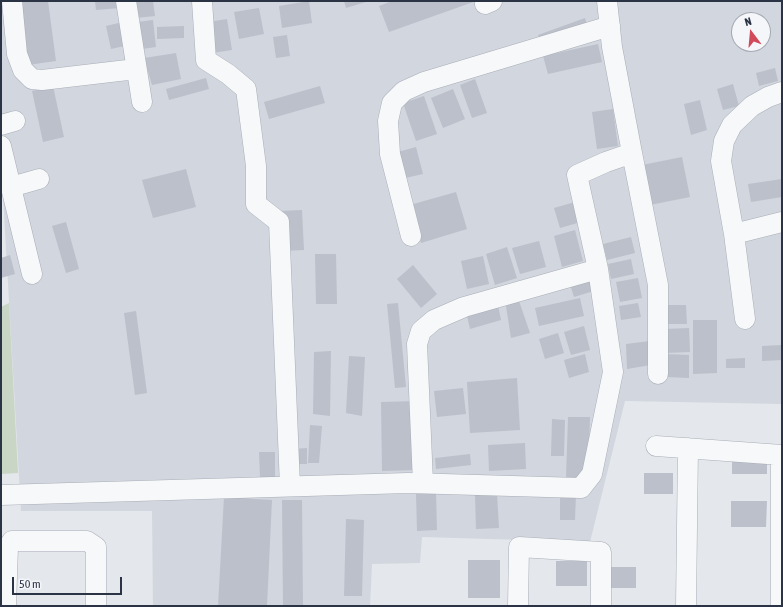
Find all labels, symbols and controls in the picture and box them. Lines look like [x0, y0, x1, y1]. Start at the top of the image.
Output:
north arrow [731, 12, 771, 52]
text: N [743, 15, 753, 28]
scale bar [14, 569, 124, 595]
text: 50 m [19, 577, 41, 591]

